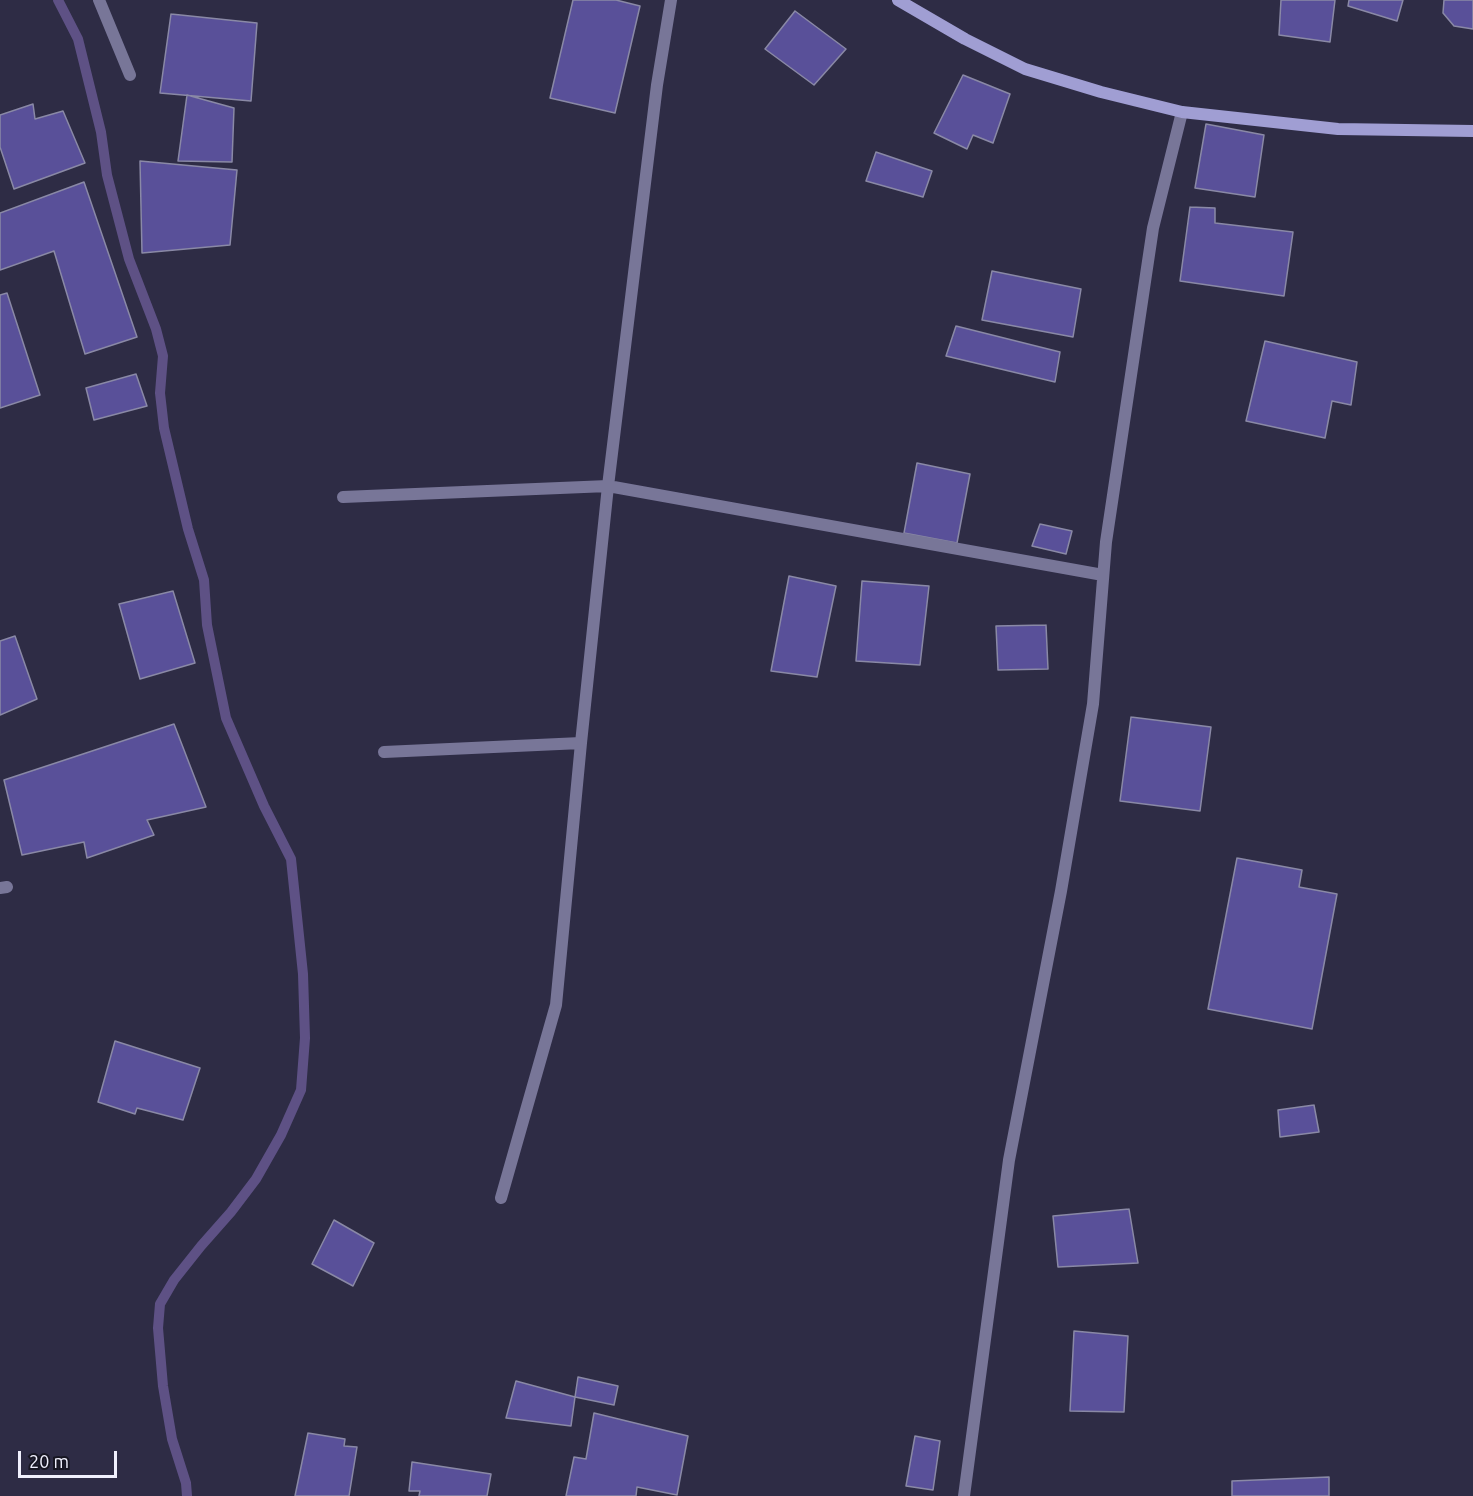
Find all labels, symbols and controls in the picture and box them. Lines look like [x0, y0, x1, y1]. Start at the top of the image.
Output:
scale bar [21, 1439, 120, 1477]
text: 20 m [29, 1451, 69, 1471]

